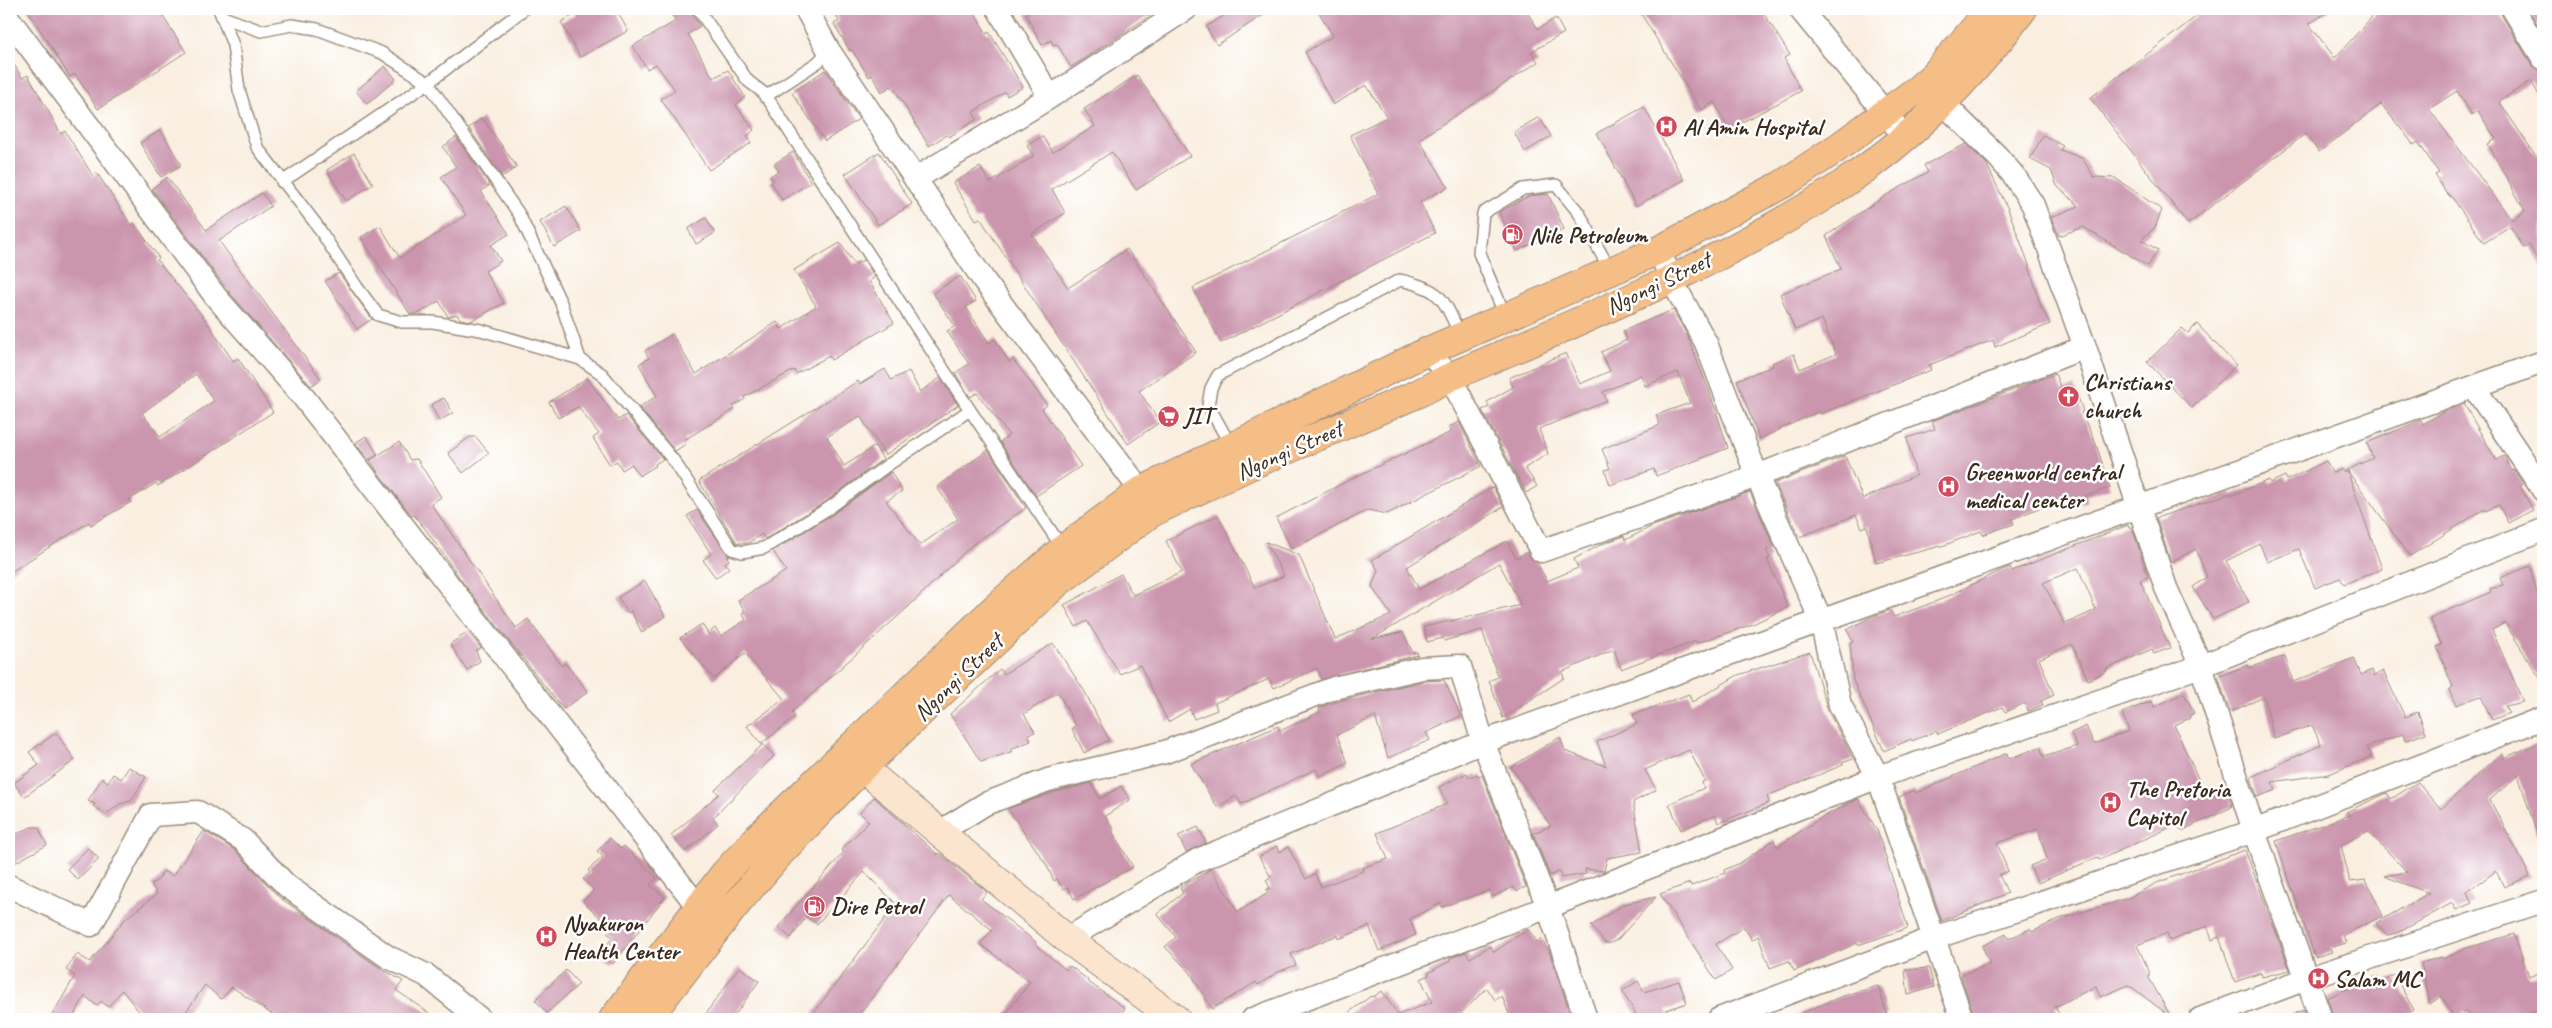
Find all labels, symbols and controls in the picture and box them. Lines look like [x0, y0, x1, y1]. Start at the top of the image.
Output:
place label: Al Amin Hospital [1683, 112, 1826, 142]
hospital icon: Al Amin Hospital [1655, 115, 1679, 139]
place label: Nile Petroleum [1529, 220, 1648, 250]
fuel station icon: Nile Petroleum [1501, 223, 1525, 247]
street label: Ngongi Street [1600, 243, 1718, 321]
place label: Christians church [2084, 367, 2173, 425]
church icon: Christians church [2056, 384, 2080, 408]
place label: JIT [1182, 401, 1218, 431]
supermarket icon: JIT [1156, 404, 1180, 428]
street label: Ngongi Street [1231, 412, 1350, 487]
place label: Greenworld central medical center [1965, 457, 2125, 515]
hospital icon: Greenworld central medical center [1937, 474, 1961, 498]
street label: Ngongi Street [907, 625, 1011, 727]
place label: The Pretoria Capitol [2126, 774, 2232, 832]
hospital icon: The Pretoria Capitol [2098, 791, 2122, 815]
place label: Dire Petrol [831, 891, 926, 921]
fuel station icon: Dire Petrol [803, 894, 827, 918]
place label: Nyakuron Health Center [563, 908, 681, 966]
hospital icon: Nyakuron Health Center [535, 925, 559, 949]
place label: Salam MC [2334, 964, 2423, 994]
hospital icon: Salam MC [2306, 967, 2330, 991]

